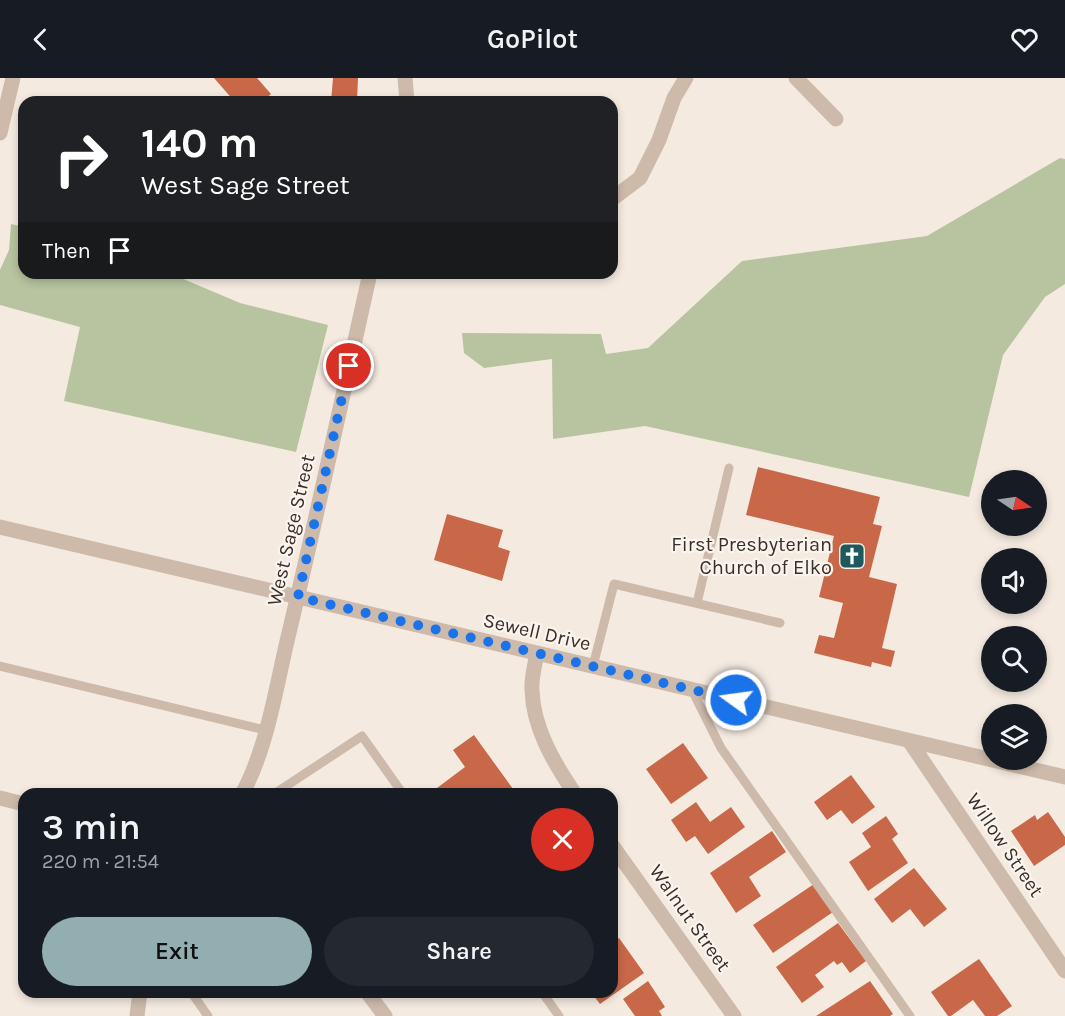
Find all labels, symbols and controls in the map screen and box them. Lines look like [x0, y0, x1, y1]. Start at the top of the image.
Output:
icon: back [24, 23, 57, 56]
text: GoPilot [487, 23, 578, 55]
icon: heart [1008, 23, 1041, 56]
text: 140 m [141, 118, 258, 168]
icon: right [42, 120, 120, 198]
text: West Sage Street [141, 169, 350, 201]
icon: arrive [103, 234, 136, 267]
text: Then [42, 238, 91, 264]
pin [323, 340, 374, 391]
icon: arrive [332, 349, 365, 382]
street label: West Sage Street [262, 452, 320, 608]
north arrow [981, 470, 1047, 536]
map controls [981, 470, 1047, 770]
place label: First Presbyterian Church of Elko [671, 533, 832, 579]
church icon: First Presbyterian Church of Elko [837, 541, 867, 571]
button: sound [981, 548, 1047, 614]
street label: Sewell Drive [481, 608, 593, 656]
button: search [981, 626, 1047, 692]
position arrow [704, 668, 768, 732]
button: layers [981, 704, 1047, 770]
street label: Willow Street [962, 789, 1048, 902]
text: 3 min [42, 806, 141, 848]
button: close [531, 808, 594, 871]
text: 220 m · 21:54 [42, 850, 159, 873]
street label: Walnut Street [645, 860, 736, 976]
button: Exit [42, 917, 312, 986]
button: Share [324, 917, 594, 986]

